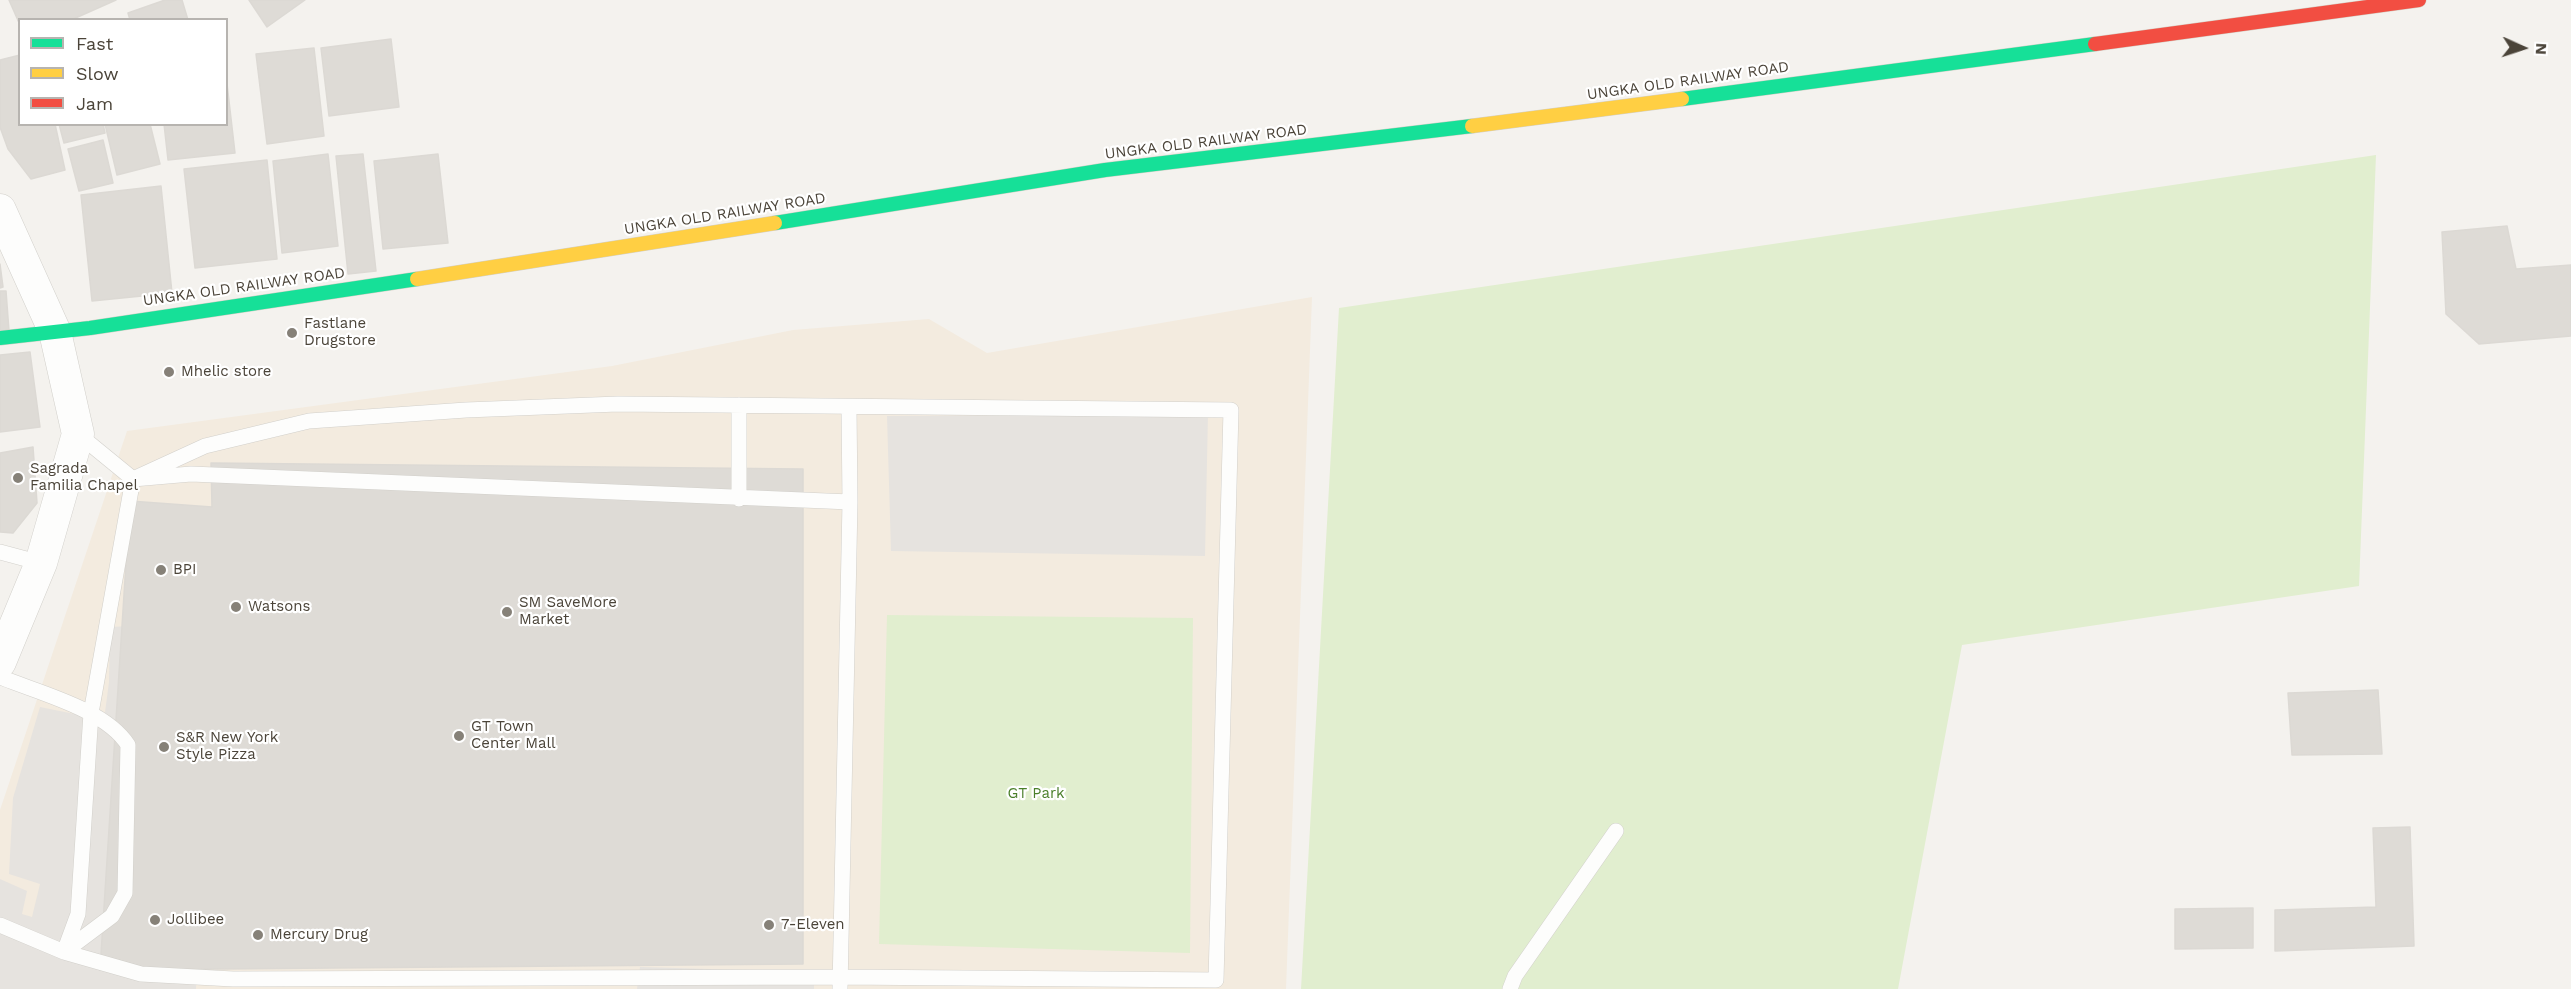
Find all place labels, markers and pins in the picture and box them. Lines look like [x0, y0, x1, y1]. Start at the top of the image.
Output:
place label: Fastlane Drugstore [304, 315, 376, 350]
marker: Fastlane Drugstore [285, 326, 299, 340]
place label: Mhelic store [181, 363, 271, 381]
marker: Mhelic store [162, 365, 176, 379]
place label: Sagrada Familia Chapel [30, 460, 138, 495]
marker: Sagrada Familia Chapel [11, 471, 25, 485]
place label: BPI [173, 561, 196, 579]
marker: BPI [154, 563, 168, 577]
place label: SM SaveMore Market [519, 594, 617, 629]
place label: Watsons [248, 598, 310, 616]
marker: Watsons [229, 600, 243, 614]
marker: SM SaveMore Market [500, 605, 514, 619]
place label: GT Town Center Mall [471, 718, 556, 753]
place label: S&R New York Style Pizza [176, 729, 278, 764]
marker: GT Town Center Mall [452, 729, 466, 743]
marker: S&R New York Style Pizza [157, 740, 171, 754]
place label: Jollibee [167, 911, 224, 929]
marker: Jollibee [148, 913, 162, 927]
place label: 7-Eleven [781, 916, 845, 934]
marker: 7-Eleven [762, 918, 776, 932]
place label: Mercury Drug [270, 926, 368, 944]
marker: Mercury Drug [251, 928, 265, 942]

